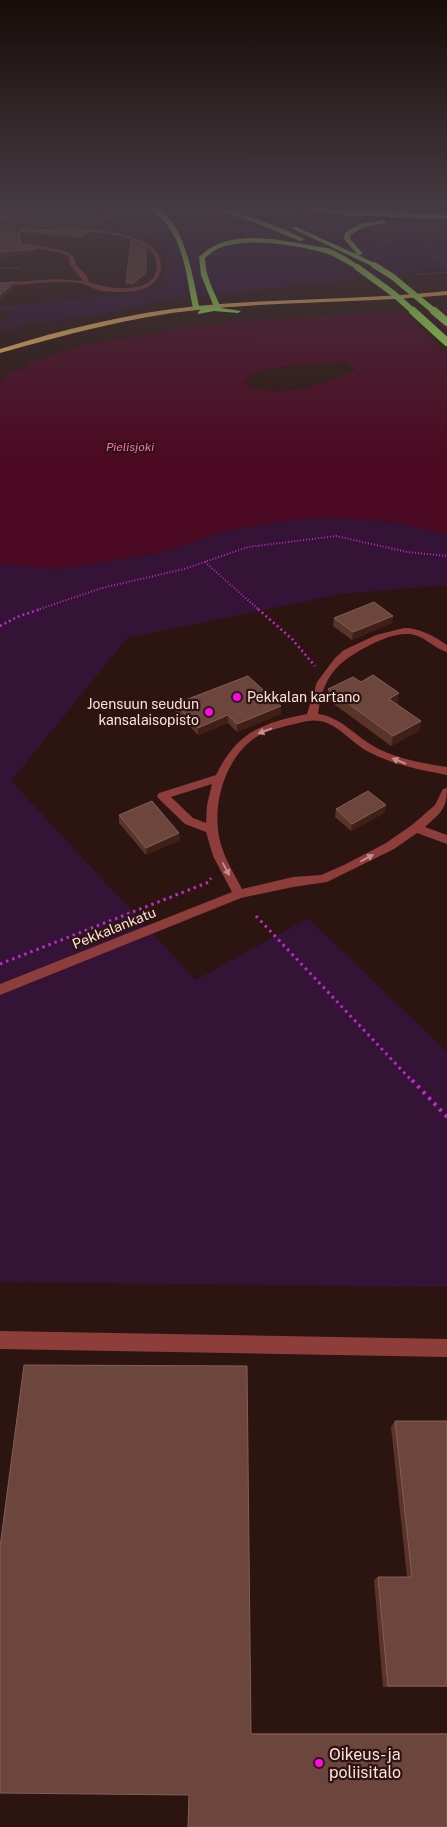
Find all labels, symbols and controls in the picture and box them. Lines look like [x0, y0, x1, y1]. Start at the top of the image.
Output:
water label: Pielisjoki [106, 440, 154, 454]
place label: Pekkalan kartano [247, 689, 360, 705]
marker: Pekkalan kartano [231, 691, 243, 703]
place label: Joensuun seudun kansalaisopisto [87, 696, 199, 728]
marker: Joensuun seudun kansalaisopisto [203, 706, 215, 718]
one-way arrow [258, 727, 272, 735]
one-way arrow [392, 757, 407, 764]
one-way arrow [360, 854, 373, 863]
one-way arrow [222, 861, 230, 876]
street label: Pekkalankatu [70, 904, 158, 952]
place label: Oikeus- ja poliisitalo [329, 1745, 401, 1782]
marker: Oikeus- ja poliisitalo [313, 1757, 325, 1769]

